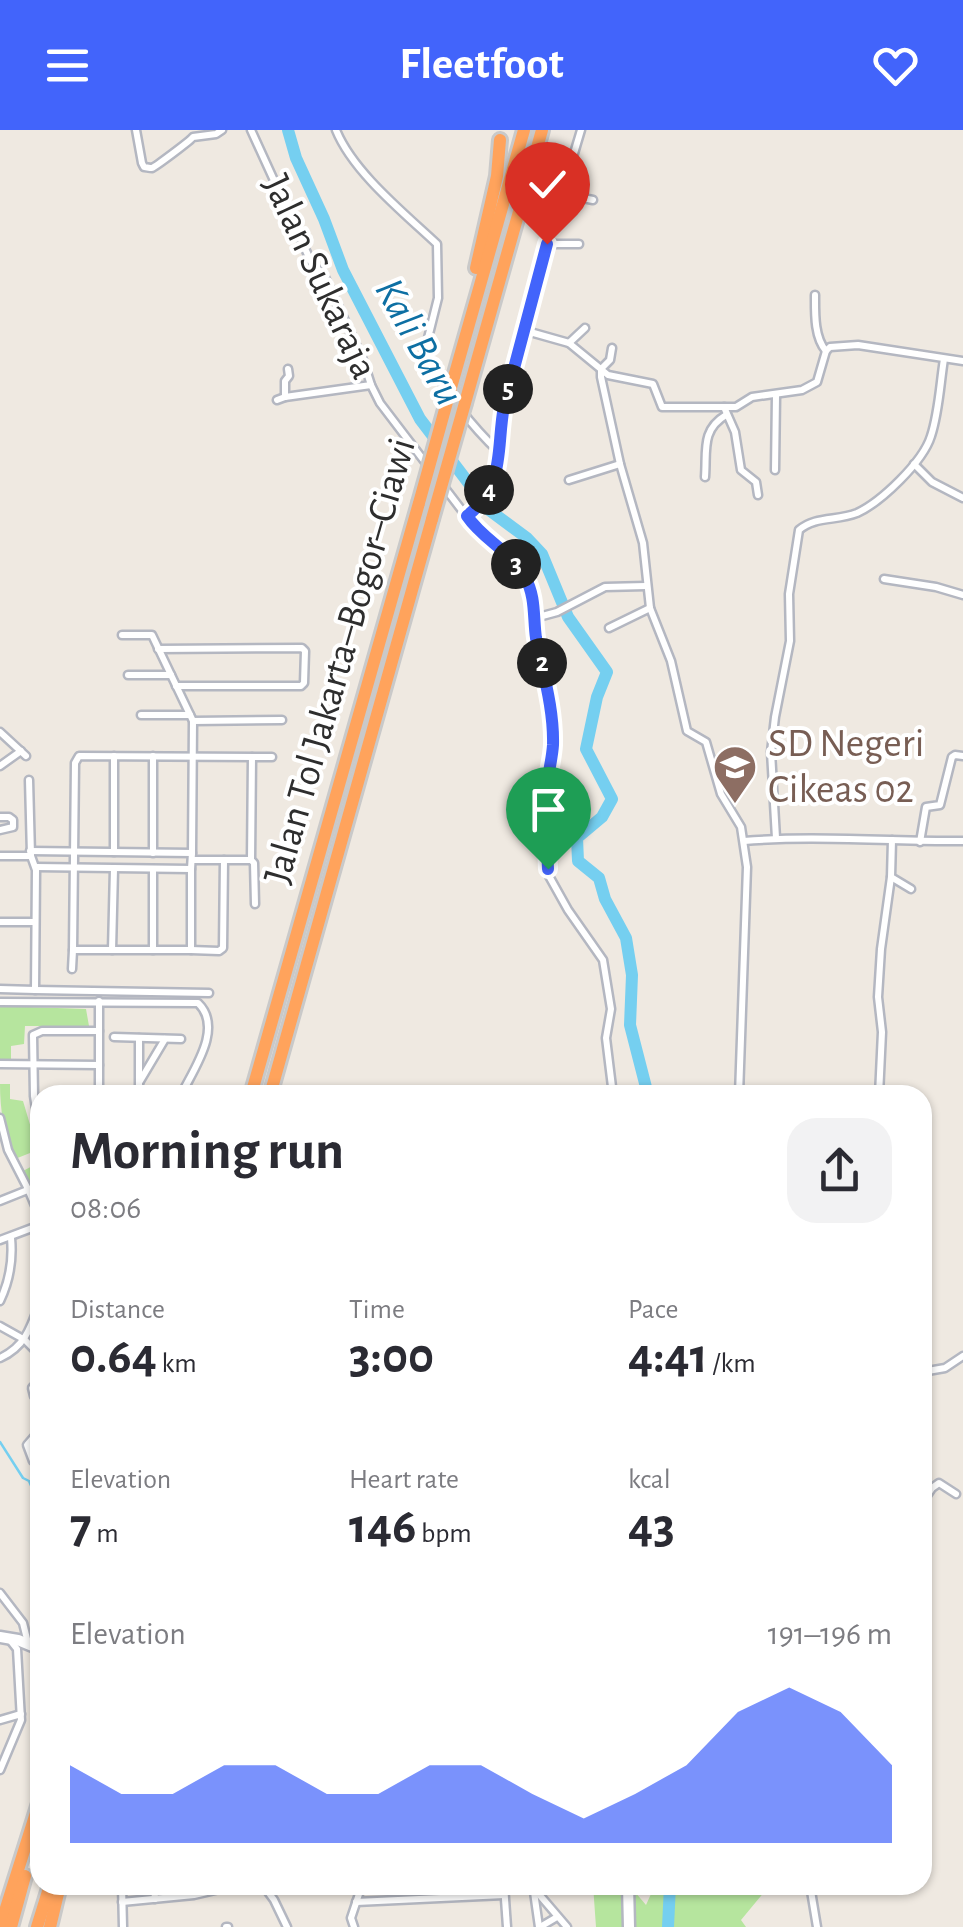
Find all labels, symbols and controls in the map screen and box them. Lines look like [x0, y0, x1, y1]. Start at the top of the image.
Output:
icon: menu [40, 38, 95, 93]
icon: heart [868, 38, 923, 93]
text: Fleetfoot [399, 42, 564, 87]
pin [505, 142, 590, 245]
icon: check [520, 157, 575, 212]
street label: Jalan Sukaraja [255, 169, 385, 385]
water label: Kali Baru [367, 271, 471, 413]
pin: 5 [483, 364, 533, 414]
text: 5 [502, 375, 514, 403]
street label: Jalan Tol Jakarta–Bogor–Ciawi [257, 434, 423, 888]
pin: 4 [464, 465, 514, 515]
text: 4 [482, 476, 496, 504]
pin: 3 [491, 539, 541, 589]
text: 3 [510, 550, 522, 578]
pin: 2 [517, 638, 567, 688]
text: 2 [535, 649, 549, 677]
place label: SD Negeri Cikeas 02 [768, 724, 924, 810]
school or university icon: SD Negeri Cikeas 02 [712, 744, 758, 805]
pin [506, 767, 591, 870]
icon: arrive [521, 782, 576, 837]
button: share [787, 1118, 892, 1223]
text: Morning run [70, 1124, 344, 1179]
text: 08:06 [70, 1192, 141, 1224]
text: Distance [70, 1296, 165, 1324]
text: Time [349, 1296, 405, 1324]
text: Pace [628, 1296, 678, 1324]
text: 0.64 [70, 1332, 157, 1382]
text: 3:00 [349, 1332, 434, 1382]
text: 4:41 [628, 1332, 708, 1382]
text: km [157, 1350, 197, 1378]
text: /km [708, 1350, 756, 1378]
text: Elevation [70, 1466, 171, 1494]
text: Heart rate [349, 1466, 459, 1494]
text: kcal [628, 1466, 671, 1494]
text: 7 [70, 1502, 92, 1552]
text: 146 [349, 1502, 416, 1552]
text: 43 [628, 1502, 675, 1552]
text: m [92, 1520, 119, 1548]
text: bpm [416, 1520, 472, 1548]
text: Elevation [70, 1618, 186, 1650]
text: 191–196 m [768, 1618, 892, 1650]

